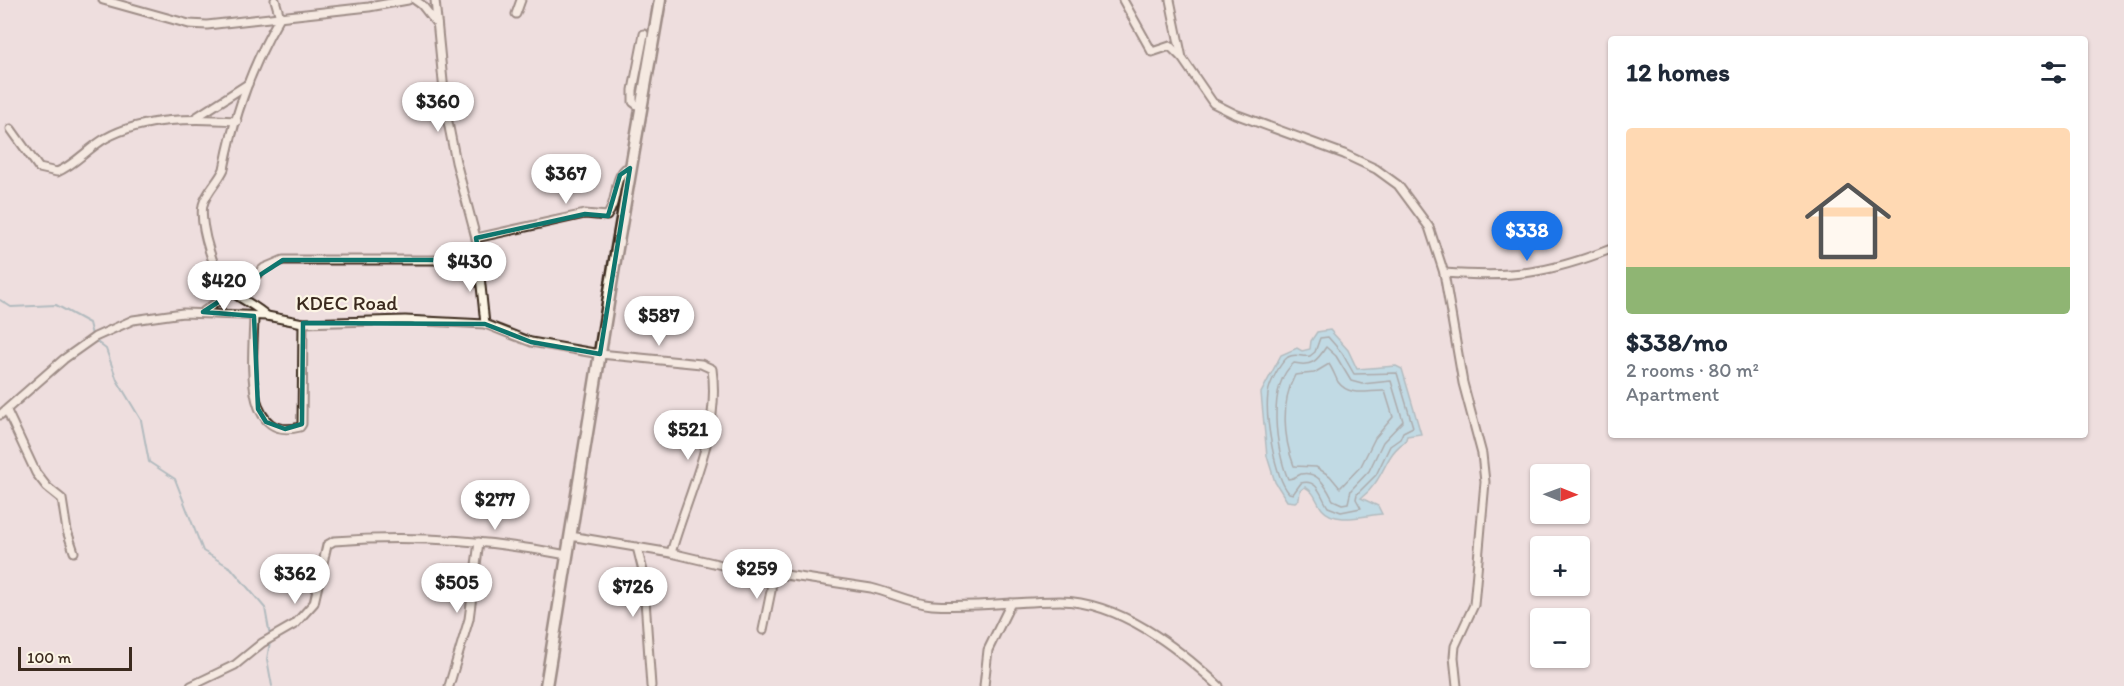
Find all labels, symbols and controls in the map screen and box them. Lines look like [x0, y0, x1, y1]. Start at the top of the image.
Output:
text: 12 homes [1626, 56, 1730, 88]
icon: filters [2037, 56, 2070, 89]
pin: $360 [402, 82, 474, 133]
text: $360 [416, 89, 460, 113]
pin: $367 [530, 154, 602, 205]
text: $367 [545, 161, 587, 185]
icon: home [1794, 167, 1902, 275]
pin: $338 [1491, 211, 1563, 262]
text: $338 [1506, 218, 1548, 242]
pin: $430 [434, 242, 506, 293]
text: $430 [447, 249, 493, 273]
pin: $420 [188, 261, 260, 312]
text: $420 [202, 268, 247, 292]
street label: KDEC Road [296, 290, 398, 315]
pin: $587 [623, 296, 695, 347]
text: $587 [638, 303, 680, 327]
text: $338/mo [1626, 326, 1728, 358]
text: 2 rooms · 80 m² [1626, 358, 1759, 382]
text: Apartment [1626, 382, 1719, 406]
pin: $521 [652, 410, 724, 461]
text: $521 [668, 417, 708, 441]
north arrow [1530, 464, 1590, 524]
map controls [1530, 464, 1590, 668]
pin: $277 [459, 480, 531, 531]
text: $277 [475, 487, 515, 511]
button: + [1530, 536, 1590, 596]
pin: $259 [721, 549, 793, 600]
pin: $362 [259, 554, 331, 605]
text: $259 [736, 556, 778, 580]
text: $362 [274, 561, 316, 585]
pin: $505 [421, 563, 493, 614]
pin: $726 [597, 567, 669, 618]
text: $505 [435, 570, 479, 594]
text: $726 [612, 574, 654, 598]
button: − [1530, 608, 1590, 668]
scale bar [18, 644, 132, 672]
text: 100 m [27, 648, 71, 667]

